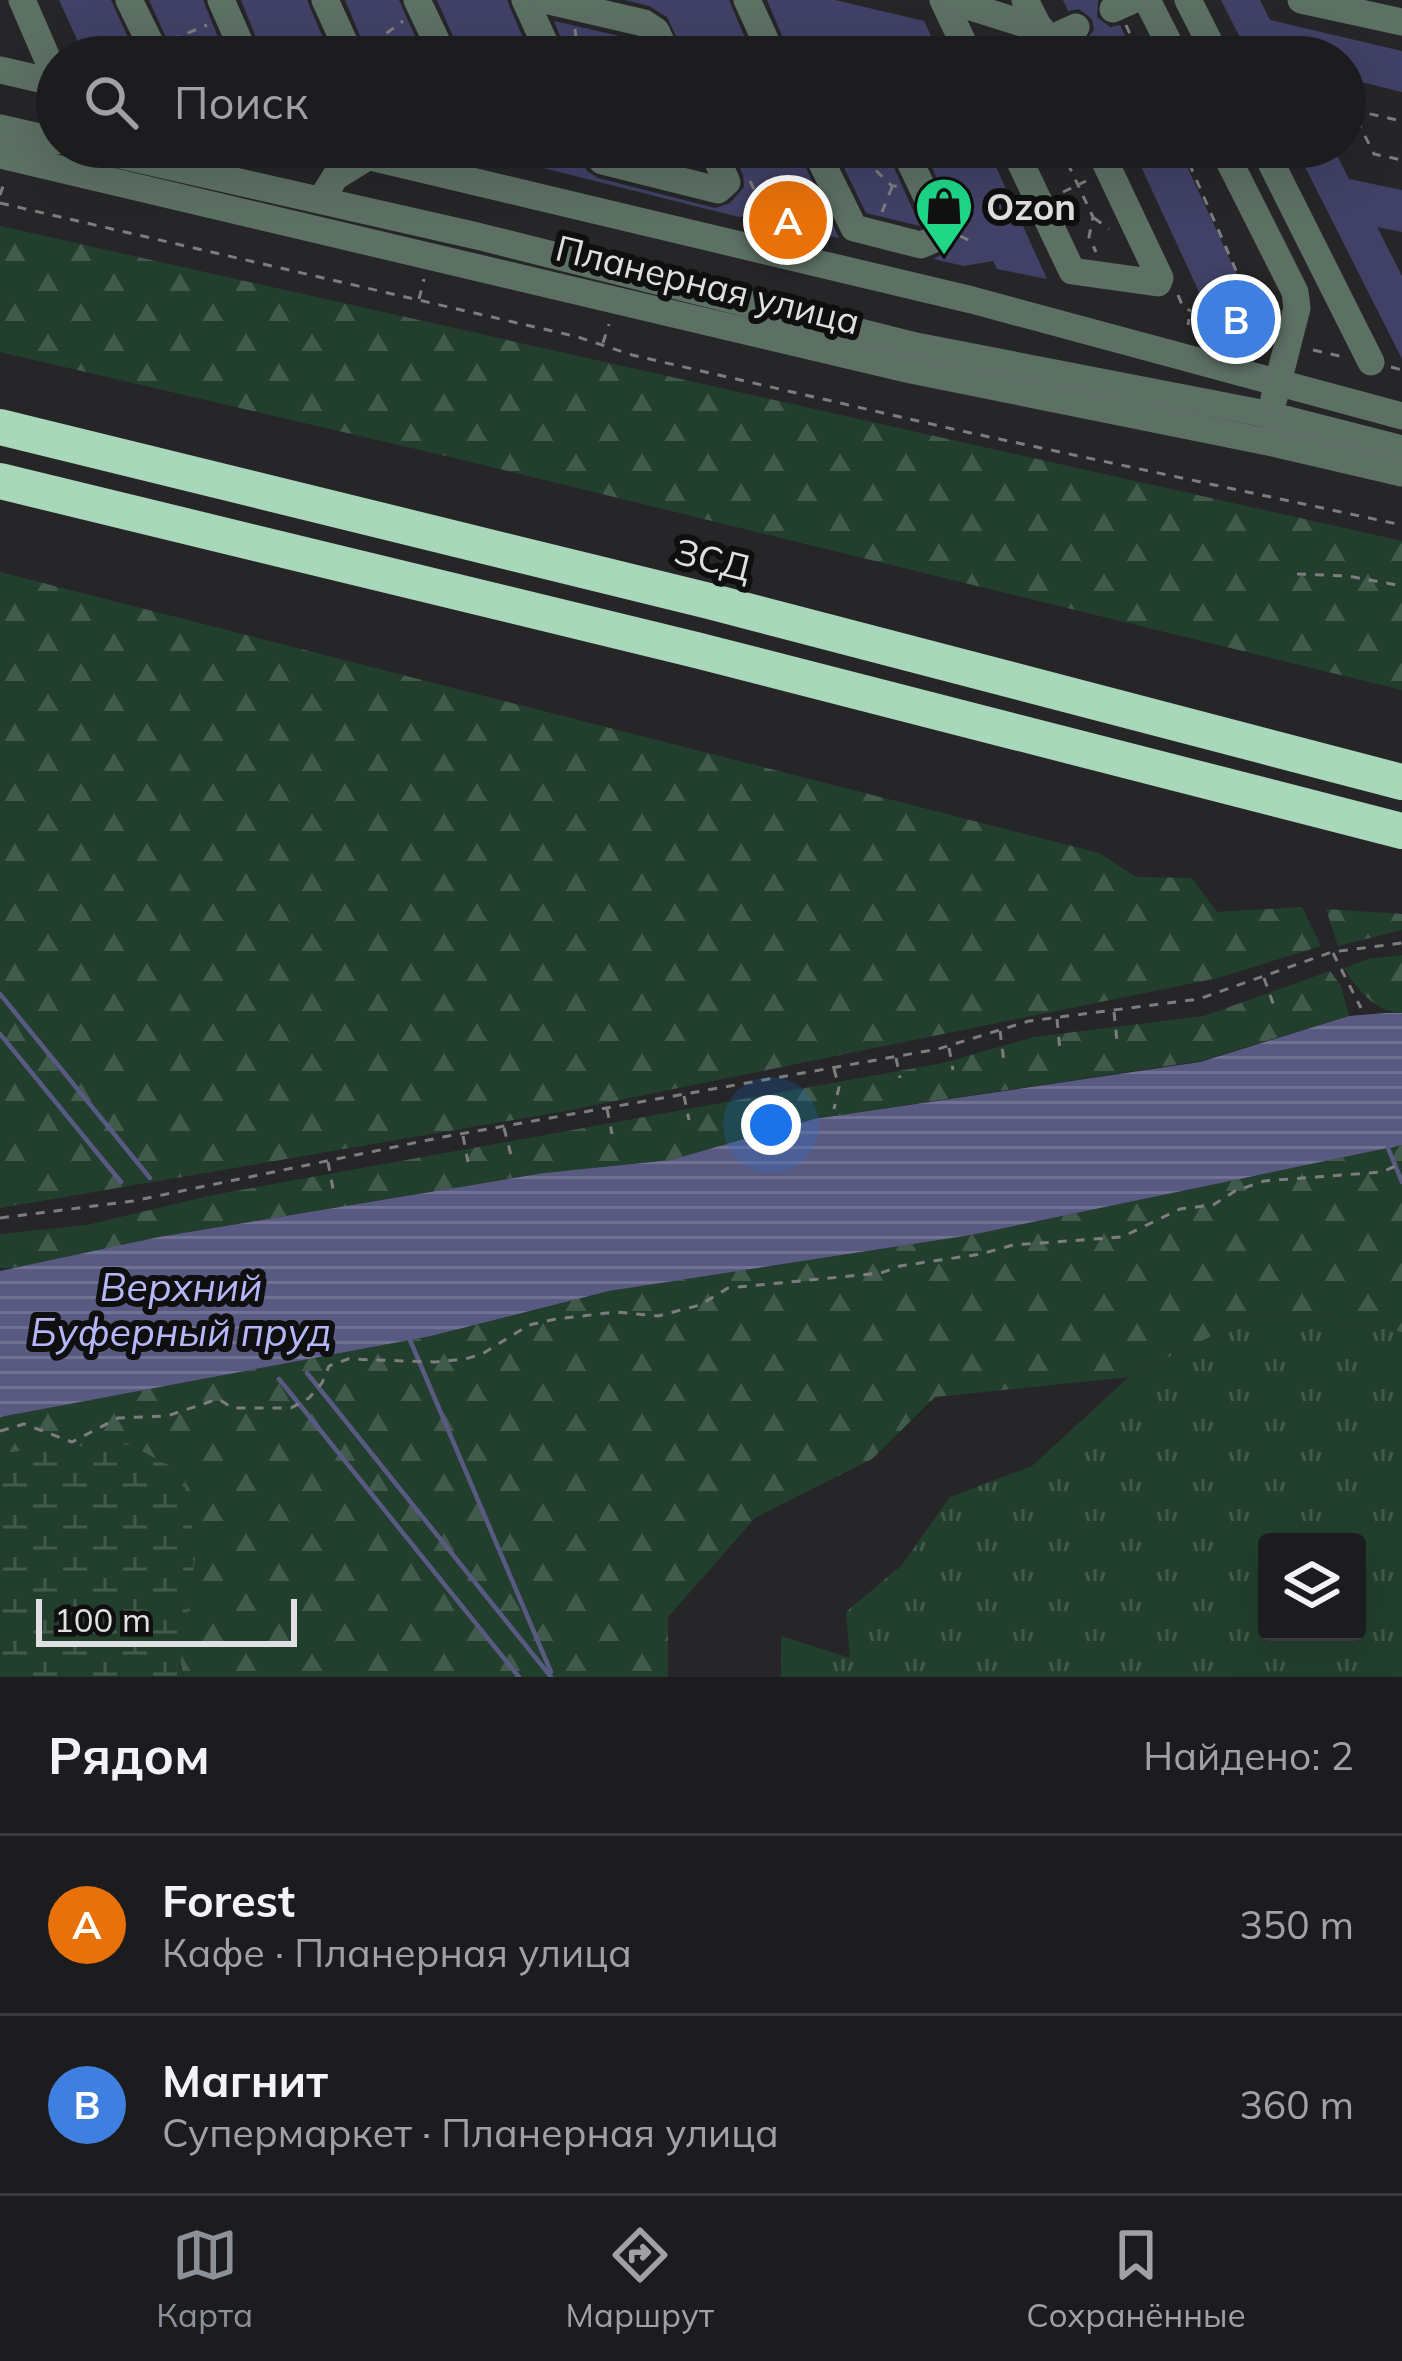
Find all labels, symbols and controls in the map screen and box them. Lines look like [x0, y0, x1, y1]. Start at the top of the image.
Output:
search box [36, 36, 1366, 168]
icon: search [78, 69, 144, 135]
text: Поиск [174, 74, 308, 130]
pin: A [749, 175, 827, 265]
shop icon: Ozon [913, 175, 975, 257]
place label: Ozon [986, 184, 1076, 229]
street label: Планерная улица [551, 224, 865, 344]
pin: B [1197, 274, 1275, 364]
street label: ЗСД [670, 528, 756, 590]
your location [741, 1095, 801, 1155]
water label: Верхний Буферный пруд [30, 1262, 332, 1356]
map controls [1258, 1533, 1366, 1641]
button: layers [1258, 1533, 1366, 1641]
scale bar [36, 1593, 297, 1646]
text: 100 m [54, 1599, 151, 1640]
text: Рядом [48, 1723, 210, 1787]
text: Найдено: 2 [1143, 1731, 1354, 1780]
text: Forest [162, 1872, 295, 1928]
text: A [72, 1900, 102, 1949]
text: 350 m [1239, 1900, 1354, 1949]
text: Кафе · Планерная улица [162, 1928, 632, 1977]
text: Магнит [162, 2052, 328, 2108]
text: B [74, 2080, 100, 2129]
text: 360 m [1239, 2080, 1354, 2129]
text: Супермаркет · Планерная улица [162, 2108, 779, 2157]
tab: Карта [156, 2222, 253, 2335]
tab: Маршрут [566, 2222, 714, 2335]
tab: Сохранённые [1026, 2222, 1246, 2335]

